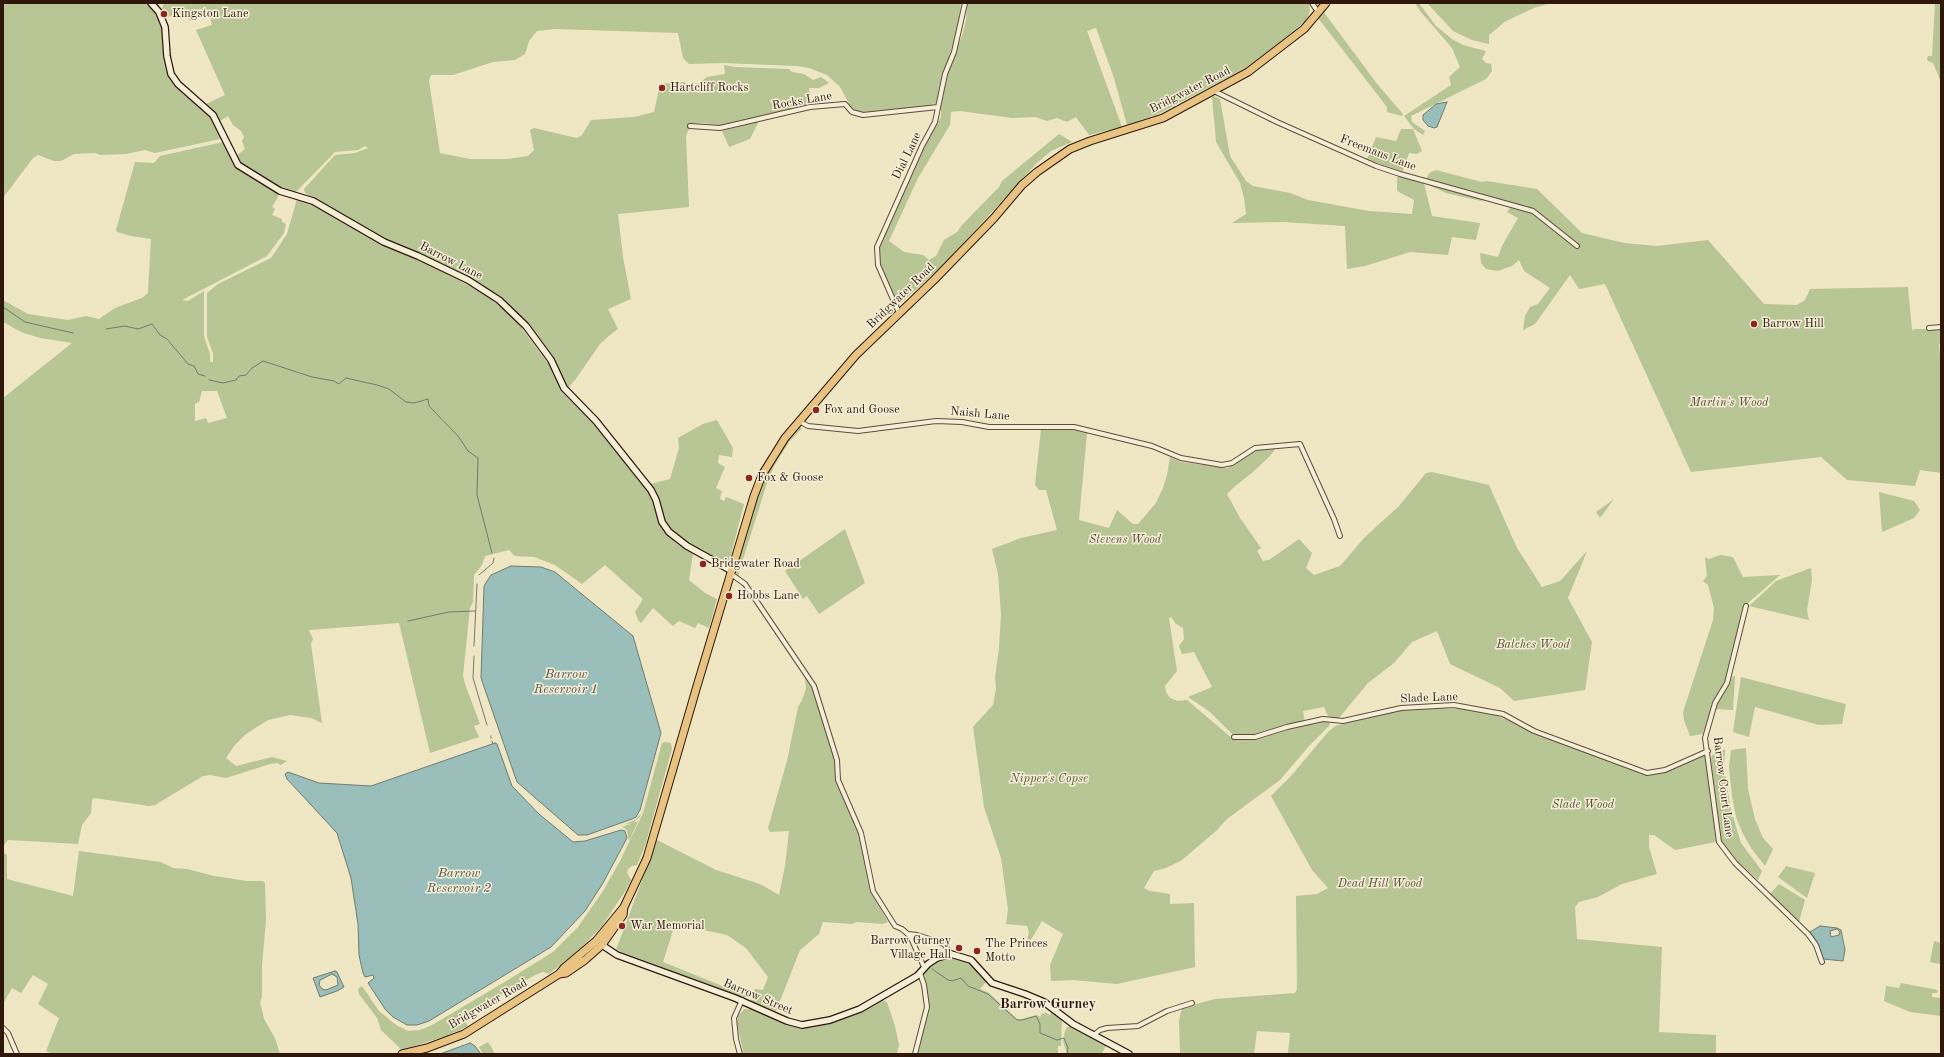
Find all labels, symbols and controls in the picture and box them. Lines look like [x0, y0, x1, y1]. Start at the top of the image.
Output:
place label: Kingston Lane [172, 7, 248, 21]
marker: Kingston Lane [159, 9, 169, 19]
street label: Bridgwater Road [1147, 63, 1233, 117]
place label: Hartcliff Rocks [670, 81, 749, 95]
marker: Hartcliff Rocks [657, 83, 667, 93]
street label: Rocks Lane [771, 89, 833, 113]
street label: Dial Lane [889, 130, 925, 182]
street label: Freemans Lane [1338, 132, 1418, 174]
street label: Barrow Lane [417, 239, 485, 283]
street label: Bridgwater Road [864, 260, 938, 332]
place label: Barrow Hill [1762, 317, 1824, 331]
marker: Barrow Hill [1749, 319, 1759, 329]
park label: Martin's Wood [1690, 396, 1768, 410]
place label: Fox and Goose [824, 403, 900, 417]
street label: Naish Lane [950, 404, 1010, 424]
marker: Fox and Goose [811, 405, 821, 415]
place label: Fox & Goose [757, 471, 824, 485]
marker: Fox & Goose [744, 473, 754, 483]
park label: Stevens Wood [1089, 533, 1161, 547]
place label: Bridgwater Road [711, 557, 800, 571]
marker: Bridgwater Road [698, 559, 708, 569]
place label: Hobbs Lane [737, 589, 799, 603]
marker: Hobbs Lane [724, 591, 734, 601]
park label: Batches Wood [1496, 638, 1570, 652]
water label: Barrow Reservoir 1 [534, 667, 598, 698]
street label: Slade Lane [1400, 690, 1458, 706]
street label: Barrow Court Lane [1710, 736, 1736, 838]
park label: Nipper's Copse [1010, 772, 1088, 786]
park label: Slade Wood [1552, 798, 1614, 812]
water label: Barrow Reservoir 2 [427, 866, 491, 897]
park label: Dead Hill Wood [1338, 877, 1422, 891]
place label: War Memorial [630, 919, 704, 933]
marker: War Memorial [617, 921, 627, 931]
place label: Barrow Gurney Village Hall [870, 934, 951, 962]
place label: The Princes Motto [985, 937, 1048, 965]
marker: Barrow Gurney Village Hall [954, 943, 964, 953]
marker: The Princes Motto [972, 946, 982, 956]
street label: Bridgwater Road [446, 976, 530, 1032]
street label: Barrow Street [721, 976, 795, 1018]
district label: Barrow Gurney [1000, 996, 1096, 1012]

